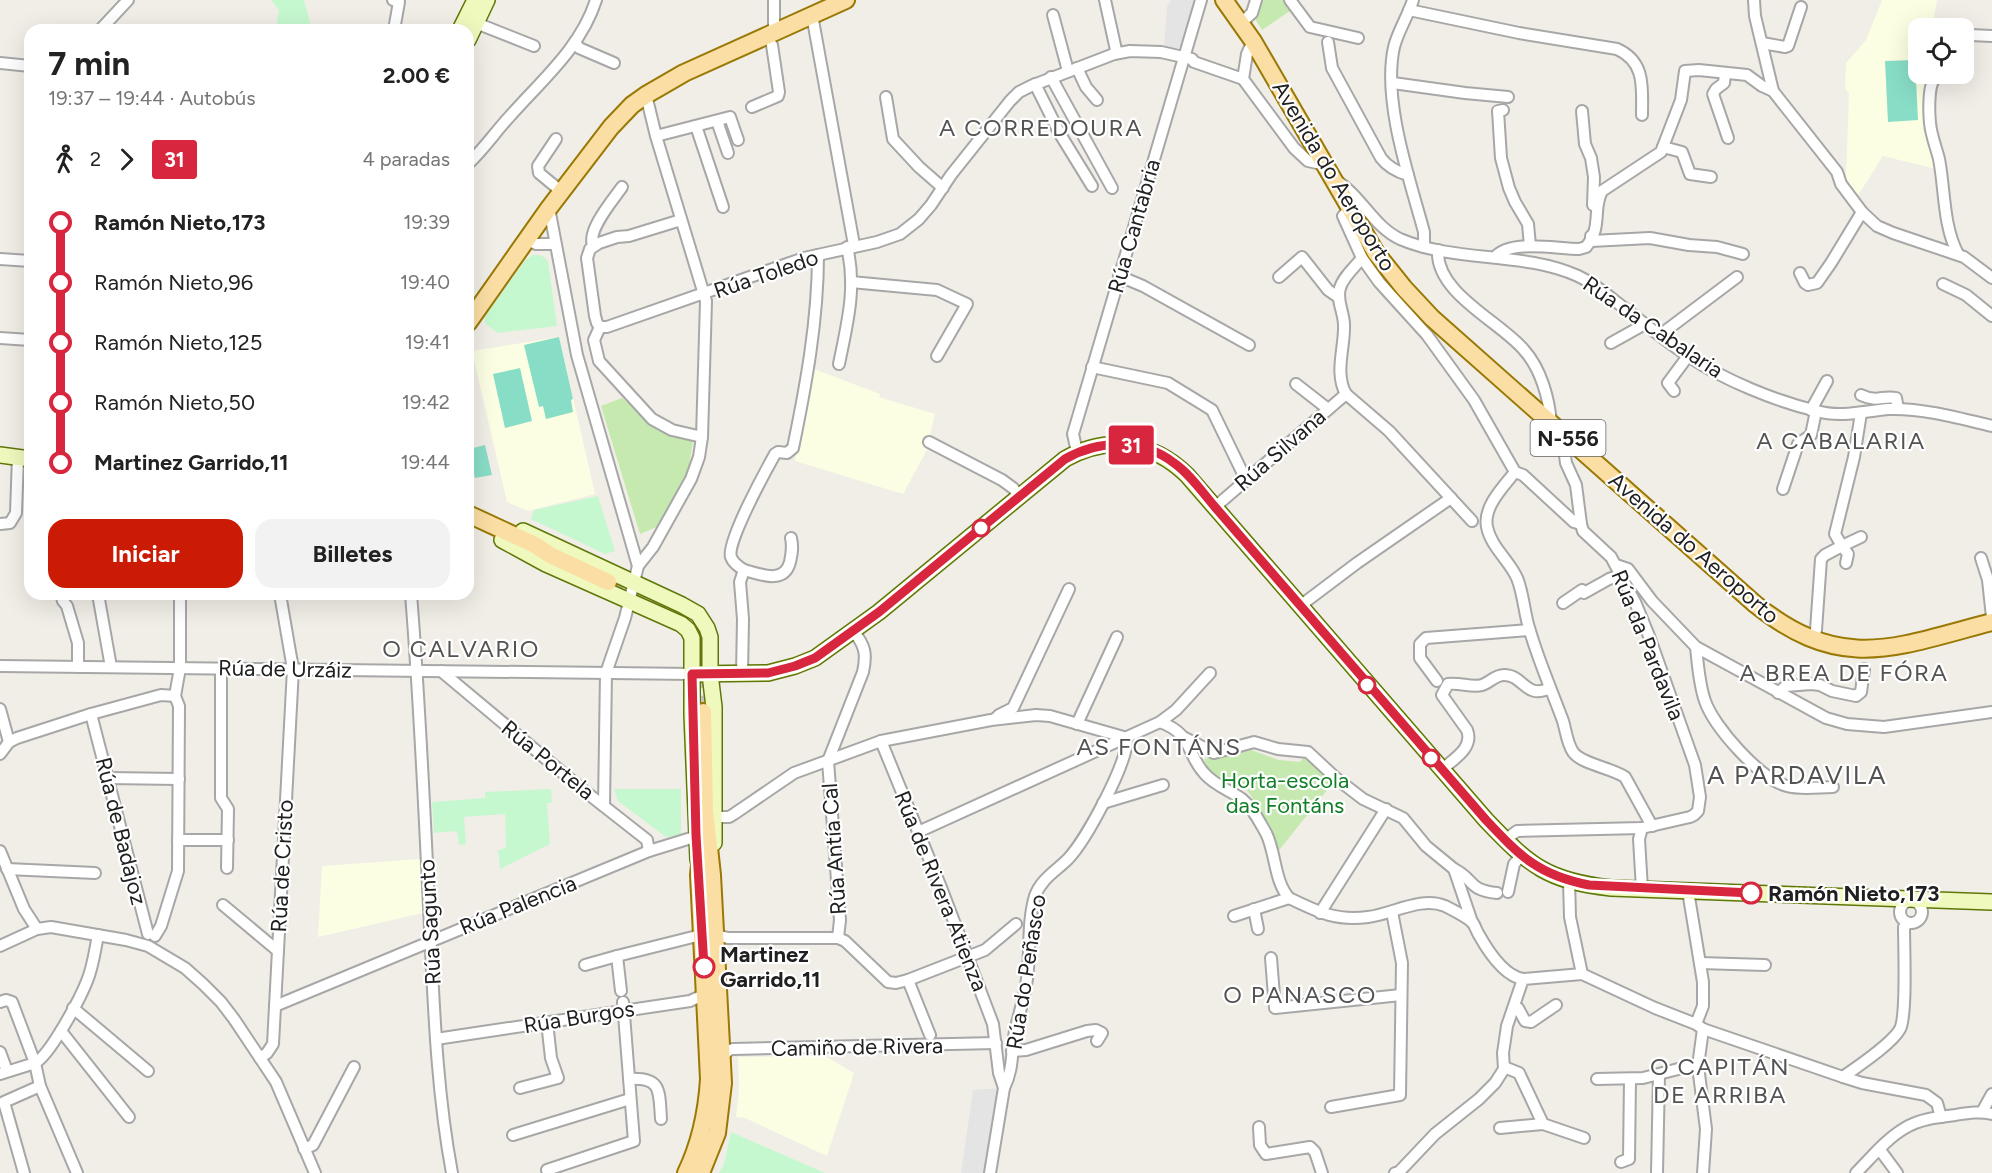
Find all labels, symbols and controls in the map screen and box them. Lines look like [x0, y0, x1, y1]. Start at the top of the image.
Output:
map controls [1908, 18, 1974, 84]
button: locate [1908, 18, 1974, 84]
text: 7 min [48, 44, 130, 83]
text: 2.00 € [383, 62, 450, 89]
street label: Avenida do Aeroporto [1267, 76, 1401, 276]
text: 19:37 – 19:44 · Autobús [48, 86, 256, 110]
district label: A CORREDOURA [939, 113, 1143, 142]
icon: walk [48, 143, 81, 176]
icon: forward [110, 143, 143, 176]
text: 2 [90, 147, 101, 171]
text: 31 [164, 147, 185, 172]
text: 4 paradas [362, 147, 450, 171]
street label: Rúa Cantabria [1102, 156, 1166, 296]
text: Ramón Nieto,173 [94, 209, 265, 236]
text: 19:39 [403, 210, 450, 234]
street label: Rúa Toledo [710, 244, 822, 304]
text: Ramón Nieto,96 [94, 269, 253, 296]
text: 19:40 [400, 270, 450, 294]
street label: Rúa da Cabalaria [1578, 270, 1728, 384]
text: Ramón Nieto,125 [94, 329, 262, 356]
text: 19:41 [405, 330, 450, 354]
text: Ramón Nieto,50 [94, 389, 255, 416]
text: 19:42 [402, 390, 450, 414]
street label: Rúa Silvana [1229, 403, 1331, 497]
road number: N-556 [1530, 420, 1606, 456]
line badge: 31 [1104, 426, 1158, 464]
district label: A CABALARIA [1756, 426, 1926, 455]
text: 31 [1121, 433, 1141, 458]
text: Martinez Garrido,11 [94, 449, 289, 476]
text: 19:44 [401, 450, 450, 474]
street label: Avenida do Aeroporto [1603, 467, 1785, 629]
button: Iniciar [48, 519, 243, 588]
button: Billetes [255, 519, 450, 588]
unlabelled marker [972, 519, 990, 537]
street label: Rúa da Pardavila [1606, 566, 1690, 724]
district label: O CALVARIO [382, 634, 540, 663]
street label: Rúa de Urzáiz [218, 654, 352, 684]
district label: A BREA DE FÓRA [1740, 658, 1948, 687]
unlabelled marker [1358, 676, 1376, 694]
street label: Rúa Portela [496, 714, 600, 806]
district label: AS FONTÁNS [1077, 732, 1241, 761]
unlabelled marker [1422, 749, 1440, 767]
street label: Rúa de Badajoz [90, 754, 152, 908]
district label: A PARDAVILA [1707, 759, 1887, 791]
park label: Horta-escola das Fontáns [1221, 767, 1349, 819]
street label: Rúa Antía Cal [816, 782, 852, 916]
street label: Rúa de Rivera Atienza [888, 787, 994, 995]
street label: Rúa de Cristo [265, 799, 299, 933]
street label: Rúa Sagunto [413, 858, 447, 986]
street label: Rúa Palencia [456, 869, 580, 941]
place label: Ramón Nieto,173 [1768, 880, 1939, 907]
marker: Ramón Nieto,173 [1740, 882, 1762, 904]
street label: Rúa do Peñasco [1000, 892, 1052, 1052]
place label: Martinez Garrido,11 [720, 941, 821, 993]
marker: Martinez Garrido,11 [693, 956, 715, 978]
district label: O PANASCO [1223, 980, 1377, 1009]
street label: Rúa Burgos [522, 995, 636, 1039]
street label: Camiño de Rivera [771, 1032, 943, 1062]
district label: O CAPITÁN DE ARRIBA [1650, 1052, 1790, 1109]

